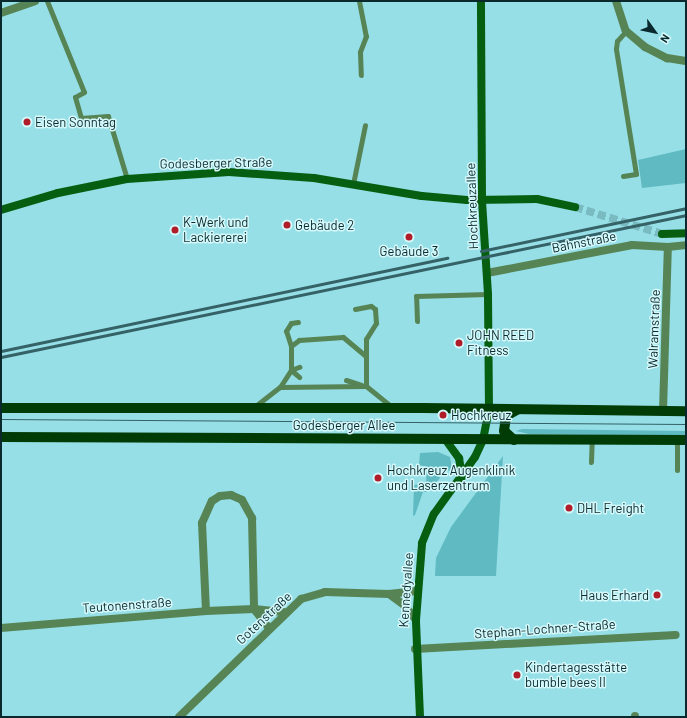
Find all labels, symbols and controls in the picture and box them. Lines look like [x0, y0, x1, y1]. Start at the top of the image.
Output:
north arrow [635, 12, 675, 52]
text: N [658, 32, 673, 45]
place label: Eisen Sonntag [35, 114, 116, 130]
marker: Eisen Sonntag [22, 117, 32, 127]
street label: Godesberger Straße [159, 154, 273, 172]
street label: Hochkreuzallee [463, 162, 481, 250]
place label: K-Werk und Lackiererei [183, 215, 248, 246]
place label: Gebäude 2 [295, 217, 354, 233]
marker: Gebäude 2 [282, 220, 292, 230]
marker: K-Werk und Lackiererei [170, 225, 180, 235]
street label: Bahnstraße [551, 228, 617, 256]
marker: Gebäude 3 [404, 232, 414, 242]
place label: Gebäude 3 [380, 243, 438, 259]
street label: Walramstraße [645, 289, 663, 369]
place label: JOHN REED Fitness [467, 328, 534, 359]
marker: JOHN REED Fitness [454, 338, 464, 348]
place label: Hochkreuz [451, 407, 511, 423]
marker: Hochkreuz [438, 410, 448, 420]
street label: Godesberger Allee [293, 417, 395, 433]
place label: Hochkreuz Augenklinik und Laserzentrum [387, 463, 515, 494]
marker: Hochkreuz Augenklinik und Laserzentrum [372, 472, 384, 484]
place label: DHL Freight [577, 500, 644, 516]
marker: DHL Freight [564, 503, 574, 513]
street label: Kennedyallee [396, 552, 416, 628]
place label: Haus Erhard [580, 587, 649, 603]
street label: Gotenstraße [233, 588, 295, 648]
marker: Haus Erhard [652, 590, 662, 600]
street label: Teutonenstraße [82, 594, 172, 616]
street label: Stephan-Lochner-Straße [474, 616, 616, 642]
place label: Kindertagesstätte bumble bees II [525, 660, 627, 691]
marker: Kindertagesstätte bumble bees II [512, 670, 522, 680]

